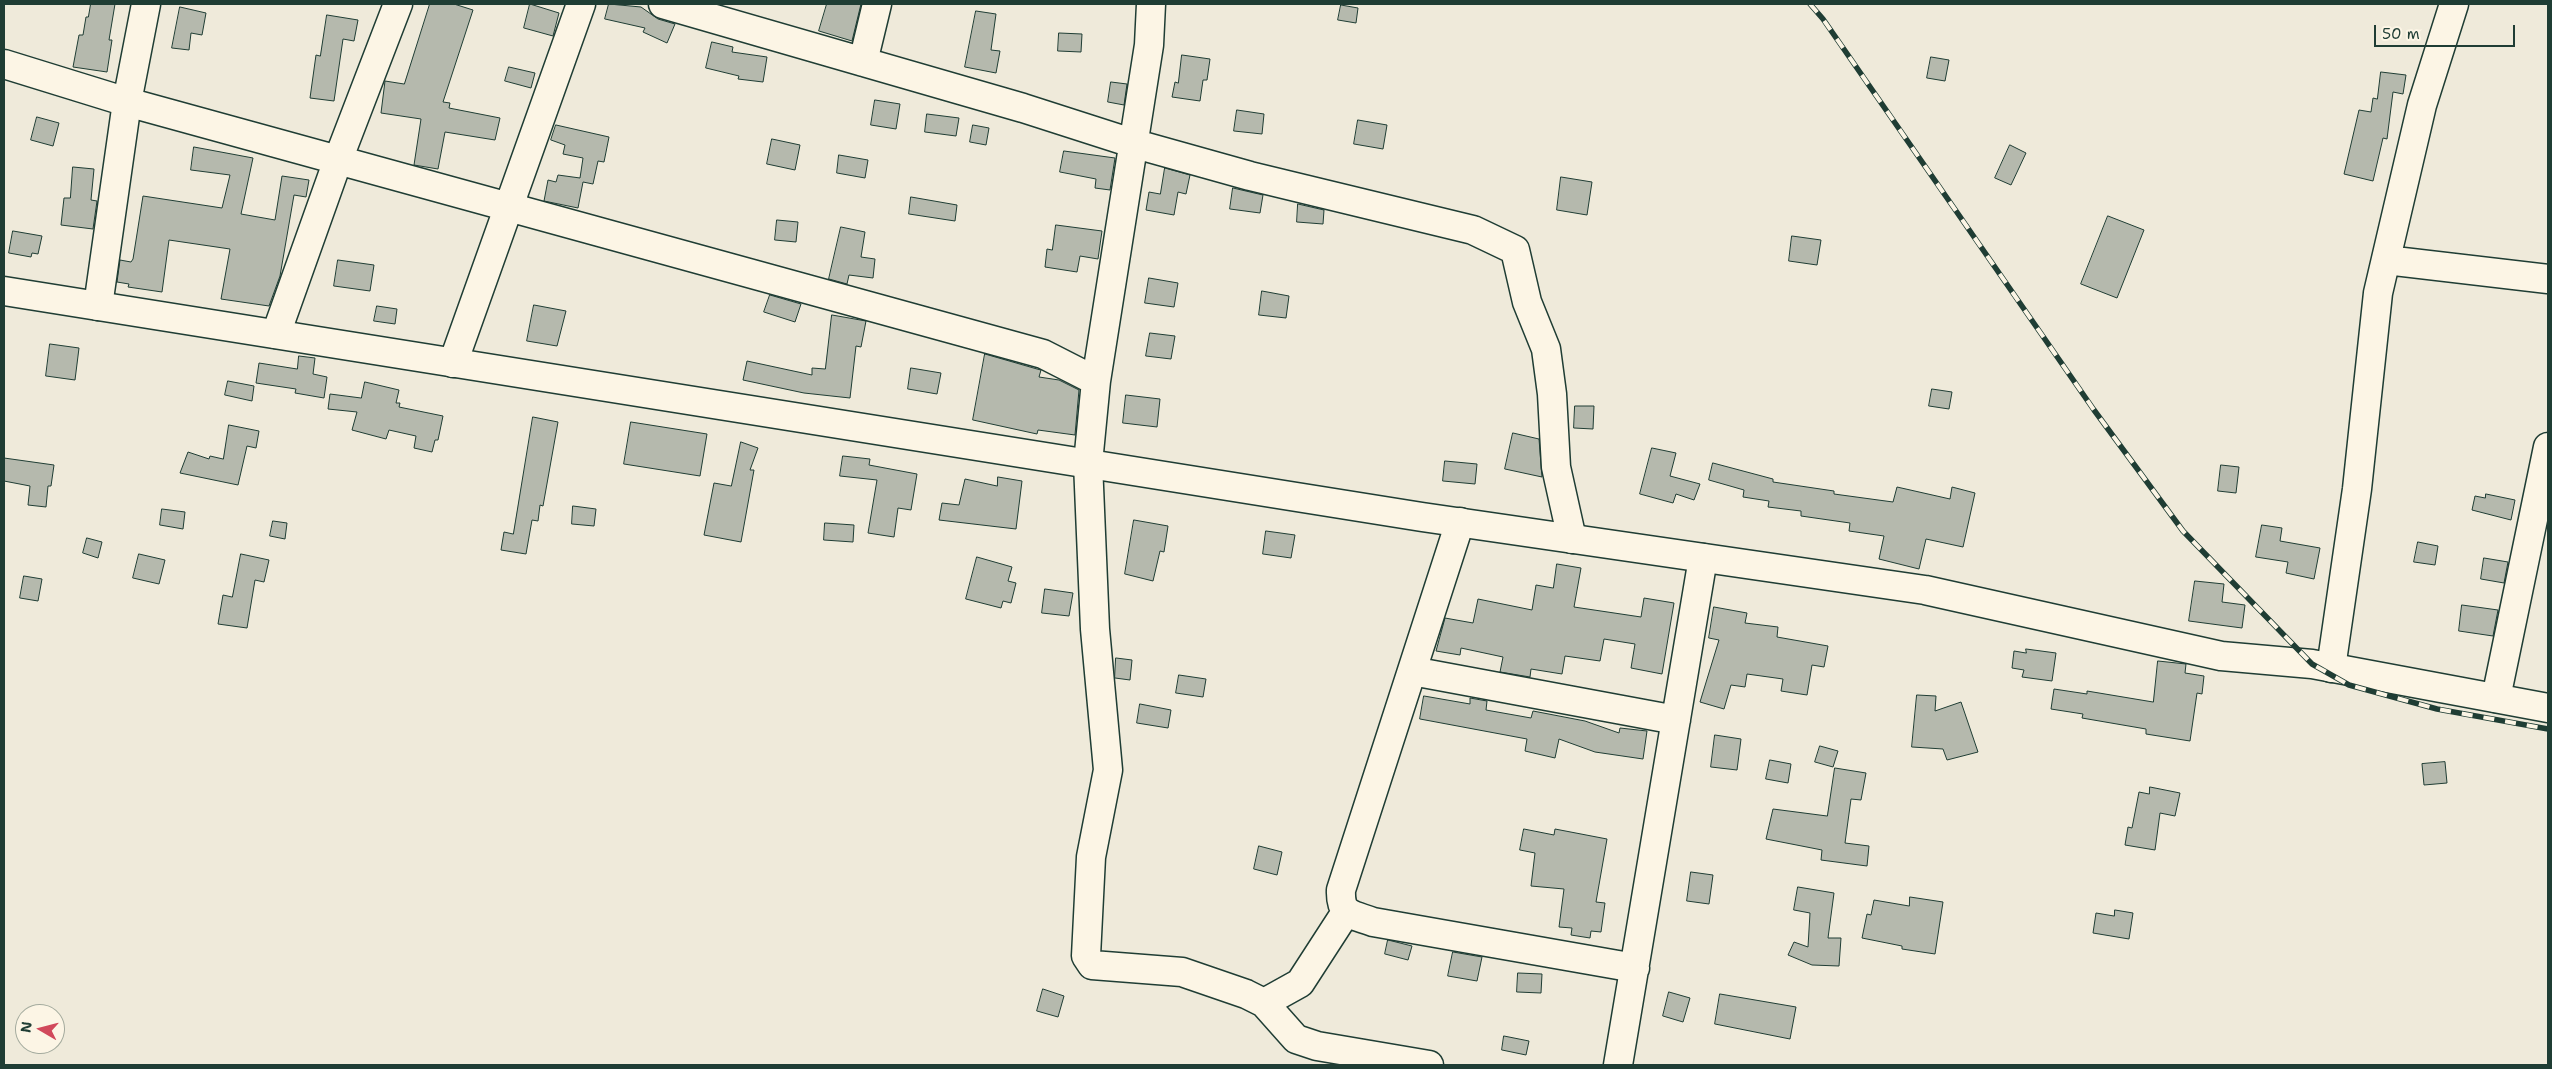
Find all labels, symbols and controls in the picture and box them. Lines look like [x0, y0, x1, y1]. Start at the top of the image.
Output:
scale bar [2377, 15, 2518, 47]
text: 50 m [2382, 24, 2420, 44]
north arrow [15, 1004, 65, 1054]
text: N [16, 1020, 36, 1034]

